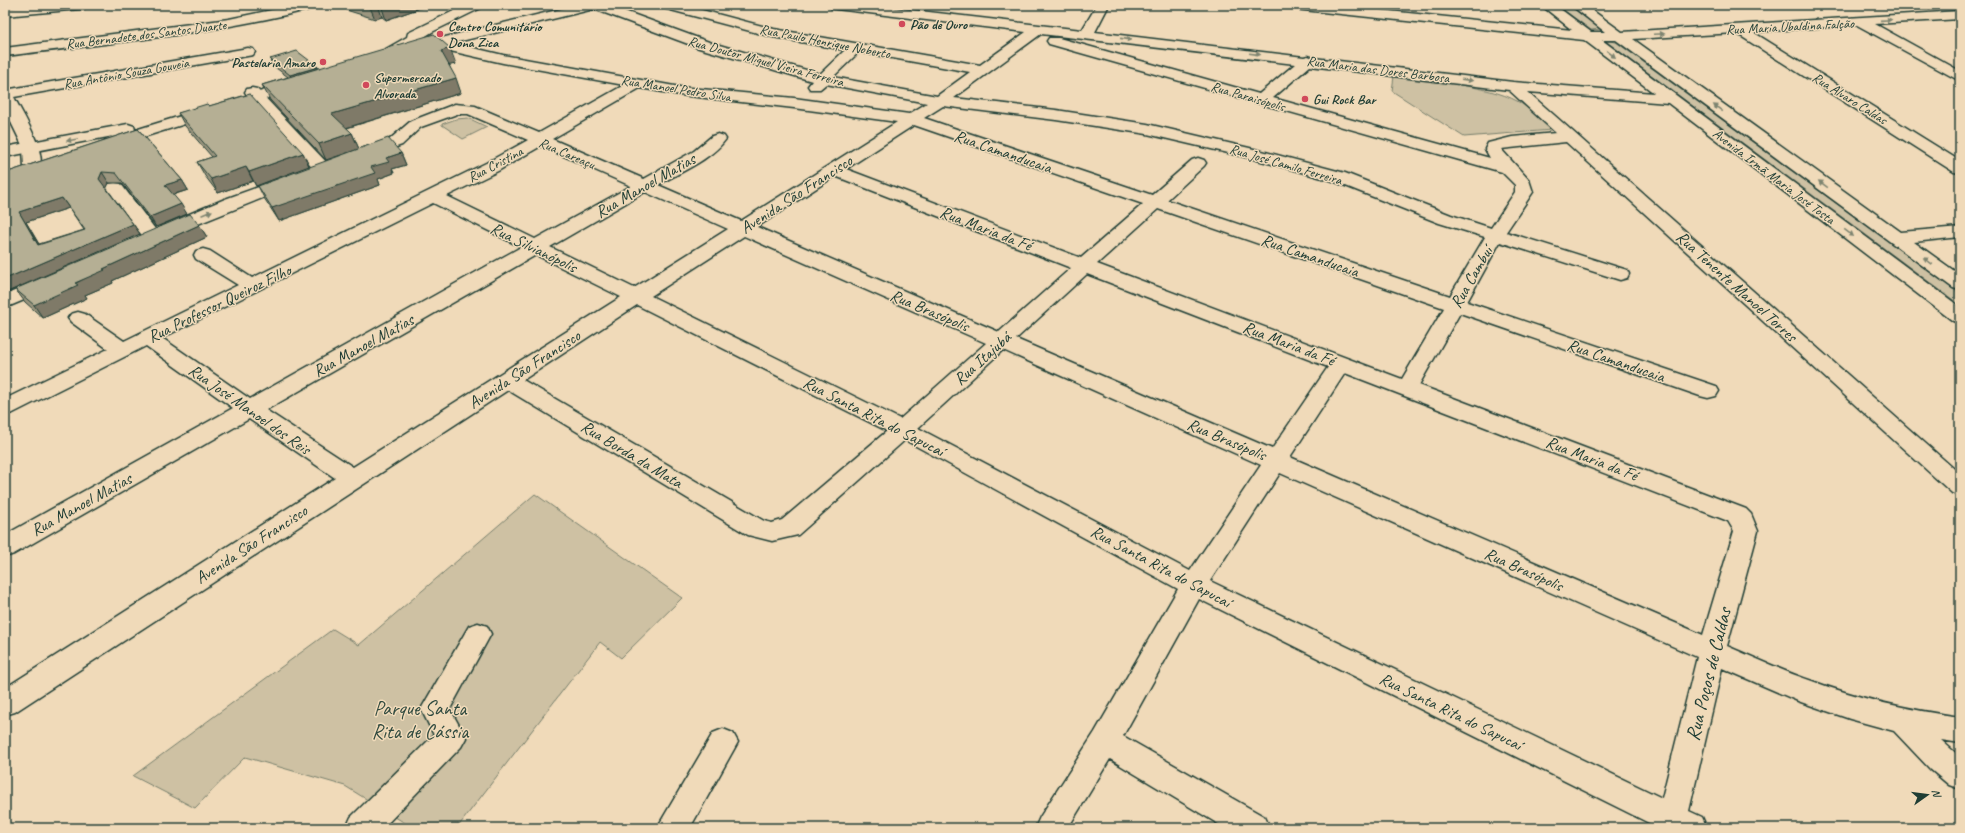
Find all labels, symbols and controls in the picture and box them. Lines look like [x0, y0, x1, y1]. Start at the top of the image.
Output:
street label: Rua Maria Ubaldina Falção [1726, 15, 1856, 38]
street label: Rua Bernadete dos Santos Duarte [65, 16, 229, 53]
place label: Pão de Ouro [910, 16, 968, 33]
one-way arrow [1880, 17, 1892, 24]
place label: Centro Comunitário Dona Zica [448, 18, 544, 51]
marker: Pão de Ouro [897, 19, 907, 29]
street label: Rua Paulo Henrique Noberto [758, 21, 893, 63]
marker: Centro Comunitário Dona Zica [435, 29, 445, 39]
one-way arrow [1653, 30, 1665, 37]
street label: Rua Doutor Miguel Vieira Ferreira [686, 32, 846, 91]
one-way arrow [1120, 35, 1132, 42]
one-way arrow [1606, 50, 1617, 58]
one-way arrow [1249, 51, 1261, 57]
street label: Rua Maria das Dores Barbosa [1306, 52, 1452, 87]
street label: Rua Antônio Souza Gouveia [62, 54, 191, 93]
place label: Pastelaria Amaro [232, 54, 316, 71]
marker: Pastelaria Amaro [318, 57, 328, 67]
place label: Supermercado Alvorada [374, 69, 442, 102]
street label: Rua Alvaro Caldas [1809, 69, 1891, 129]
street label: Rua Manoel Pedro Silva [620, 71, 733, 106]
one-way arrow [1461, 77, 1473, 83]
street label: Rua Paraisópolis [1209, 78, 1288, 116]
marker: Supermercado Alvorada [361, 80, 371, 90]
place label: Gui Rock Bar [1313, 91, 1378, 108]
marker: Gui Rock Bar [1300, 94, 1310, 104]
one-way arrow [1713, 103, 1724, 112]
street label: Rua Camanducaia [951, 125, 1055, 178]
street label: Avenida Irmã Maria José Tosta [1709, 125, 1839, 229]
street label: Rua Careaçu [536, 134, 598, 173]
one-way arrow [66, 137, 78, 143]
street label: Rua José Camilo Ferreira [1228, 140, 1345, 189]
street label: Rua Cristina [465, 142, 527, 186]
street label: Rua Manoel Matias [592, 147, 701, 222]
street label: Avenida São Francisco [736, 150, 857, 238]
one-way arrow [1818, 180, 1829, 188]
street label: Rua Maria da Fé [937, 201, 1037, 256]
one-way arrow [202, 210, 213, 216]
street label: Rua Silvianópolis [487, 217, 582, 278]
street label: Rua Tenente Manoel Torres [1672, 226, 1802, 347]
street label: Rua Camanducaia [1258, 229, 1362, 282]
one-way arrow [1844, 229, 1855, 237]
street label: Rua Cambuí [1445, 240, 1499, 312]
one-way arrow [1923, 257, 1934, 265]
street label: Rua Professor Queiroz Filho [144, 259, 296, 347]
street label: Rua Brasópolis [887, 284, 974, 337]
street label: Rua Manoel Matias [309, 308, 419, 382]
street label: Rua Maria da Fé [1240, 316, 1340, 371]
street label: Avenida São Francisco [464, 325, 585, 413]
street label: Rua Itajubá [949, 326, 1017, 390]
street label: Rua Camanducaia [1564, 334, 1668, 387]
street label: Rua José Manoel dos Reis [185, 359, 316, 460]
street label: Rua Santa Rita do Sapucaí [800, 372, 951, 463]
street label: Rua Brasópolis [1184, 413, 1271, 466]
street label: Rua Borda da Mata [577, 416, 688, 494]
street label: Rua Maria da Fé [1543, 431, 1643, 486]
street label: Rua Manoel Matias [27, 467, 137, 541]
street label: Avenida São Francisco [191, 500, 312, 588]
street label: Rua Santa Rita do Sapucaí [1087, 521, 1238, 614]
street label: Rua Brasópolis [1481, 543, 1568, 597]
street label: Rua Poços de Caldas [1680, 603, 1738, 743]
street label: Rua Santa Rita do Sapucaí [1376, 668, 1529, 757]
park label: Parque Santa Rita de Cássia [372, 696, 470, 744]
north arrow [1907, 775, 1947, 815]
text: N [1929, 788, 1945, 800]

